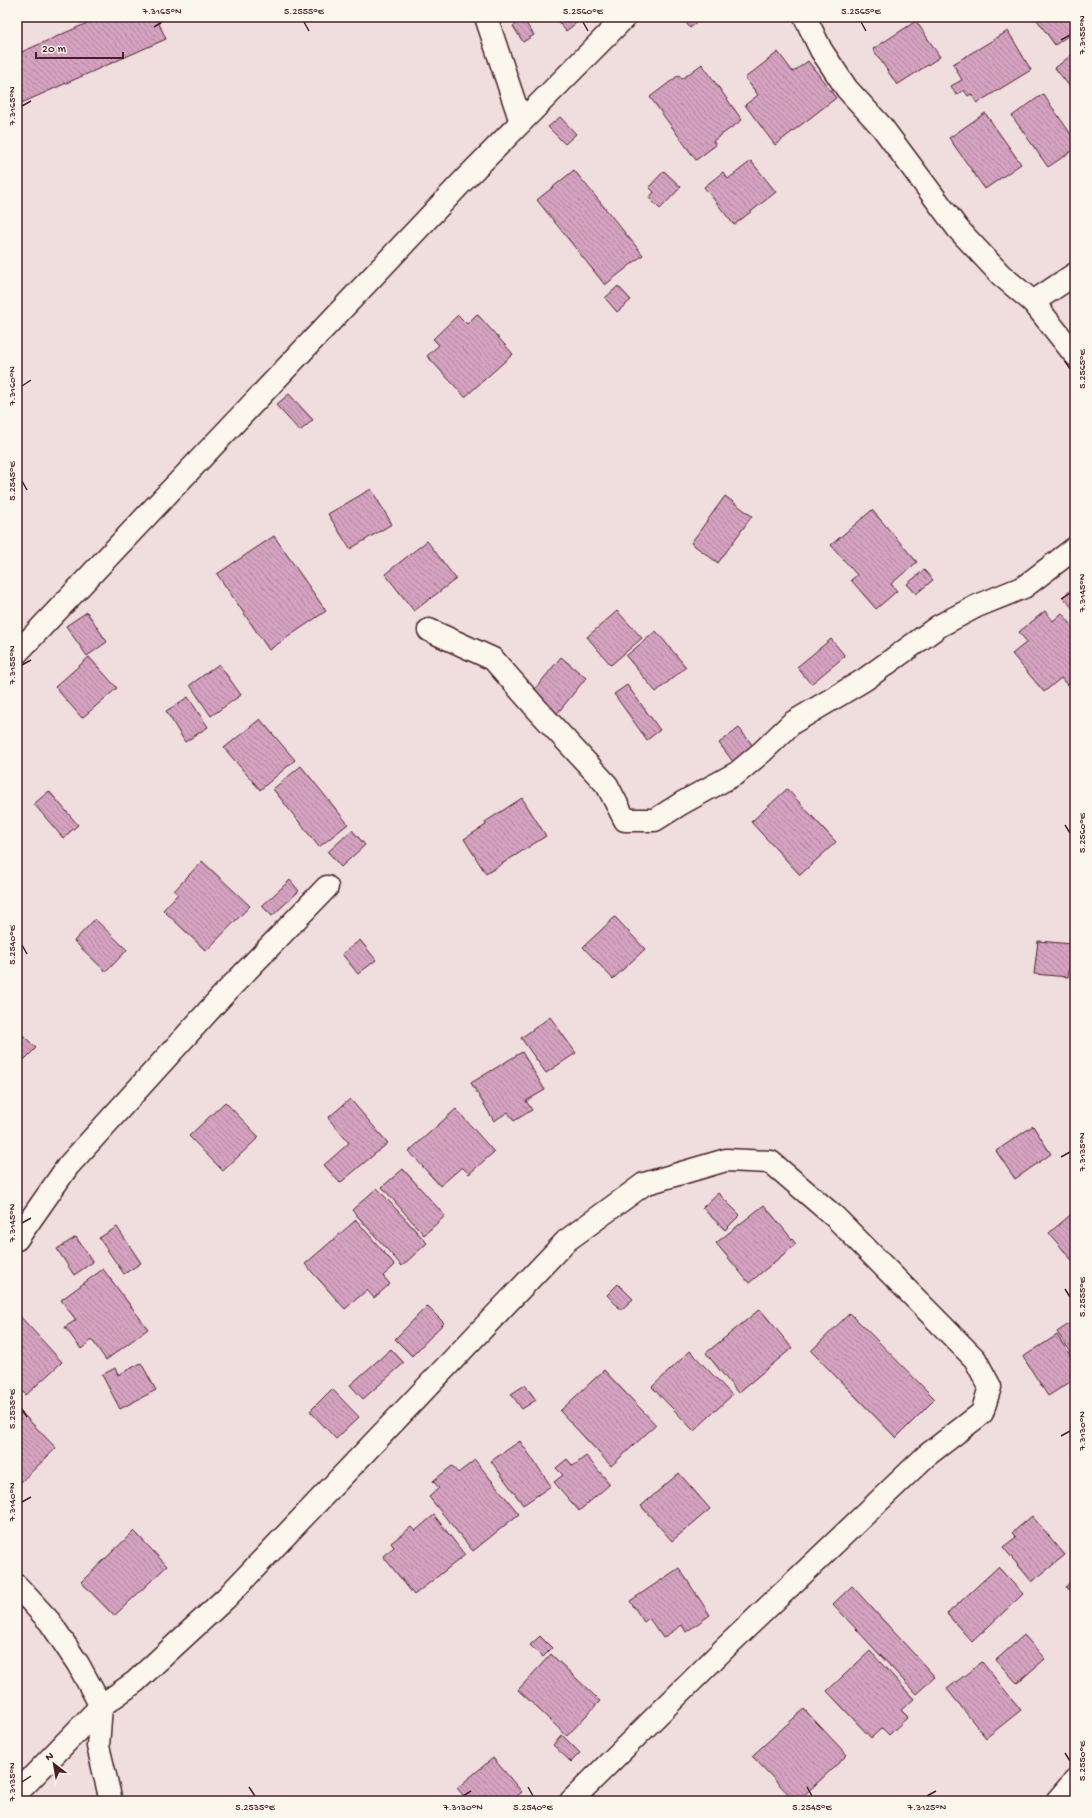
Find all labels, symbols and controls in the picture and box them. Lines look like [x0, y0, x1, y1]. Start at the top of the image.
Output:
text: 7.3165°N [142, 6, 182, 18]
text: 5.2555°E [284, 6, 325, 18]
text: 5.2560°E [563, 6, 604, 18]
text: 5.2565°E [841, 6, 882, 18]
text: 7.3155°N [1077, 15, 1089, 56]
scale bar [36, 34, 123, 60]
text: 20 m [42, 43, 67, 57]
text: 7.3165°N [7, 86, 19, 126]
text: 5.2565°E [1077, 348, 1089, 389]
text: 7.3160°N [7, 366, 19, 407]
text: 5.2545°E [7, 461, 19, 501]
text: 7.3145°N [1077, 573, 1089, 613]
text: 7.3155°N [7, 645, 19, 686]
text: 5.2560°E [1077, 812, 1089, 853]
text: 5.2540°E [7, 924, 19, 965]
text: 7.3135°N [1077, 1132, 1089, 1173]
text: 7.3145°N [7, 1203, 19, 1243]
text: 5.2555°E [1077, 1276, 1089, 1317]
text: 5.2535°E [7, 1388, 19, 1429]
text: 7.3130°N [1077, 1411, 1089, 1452]
text: 7.3140°N [7, 1482, 19, 1523]
text: 5.2550°E [1077, 1740, 1089, 1781]
north arrow [34, 1744, 74, 1784]
text: N [44, 1750, 56, 1764]
text: 7.3135°N [7, 1762, 19, 1803]
text: 5.2535°E [235, 1802, 276, 1814]
text: 7.3130°N [442, 1802, 483, 1814]
text: 5.2540°E [513, 1802, 554, 1814]
text: 5.2545°E [792, 1802, 832, 1814]
text: 7.3125°N [907, 1802, 947, 1814]

